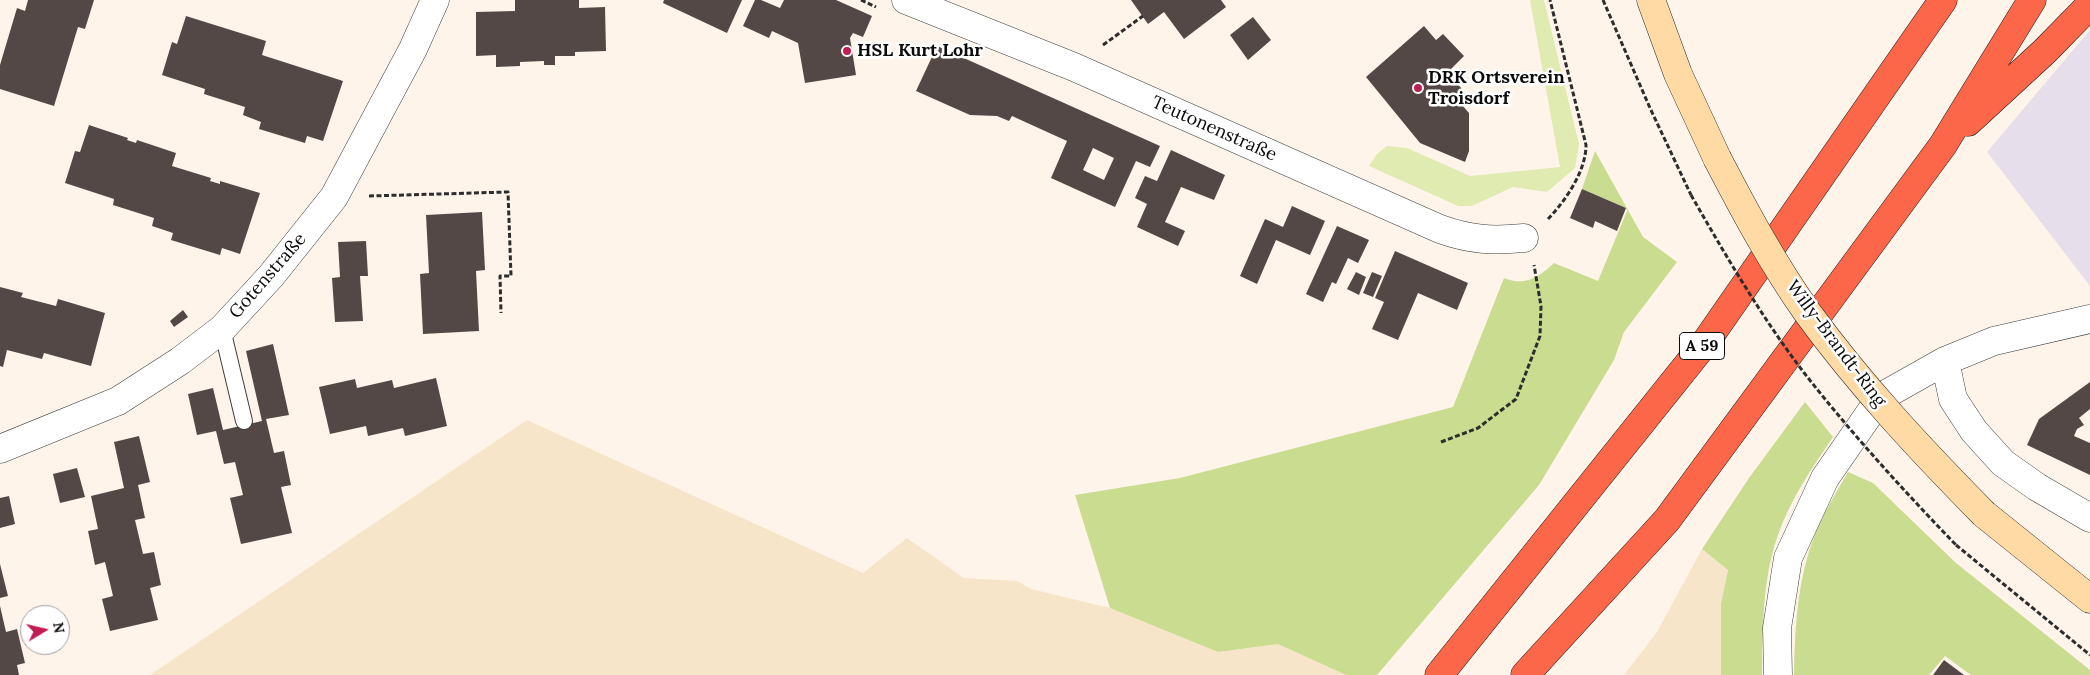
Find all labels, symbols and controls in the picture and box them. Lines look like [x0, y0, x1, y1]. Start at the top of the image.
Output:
place label: HSL Kurt Lohr [857, 40, 983, 62]
marker: HSL Kurt Lohr [841, 45, 853, 57]
place label: DRK Ortsverein Troisdorf [1428, 67, 1565, 110]
marker: DRK Ortsverein Troisdorf [1412, 82, 1424, 94]
street label: Teutonenstraße [1148, 92, 1280, 166]
street label: Gotenstraße [225, 229, 311, 323]
street label: Willy-Brandt-Ring [1781, 277, 1891, 411]
road number: A 59 [1680, 332, 1724, 360]
north arrow [20, 605, 70, 655]
text: N [49, 621, 69, 635]

